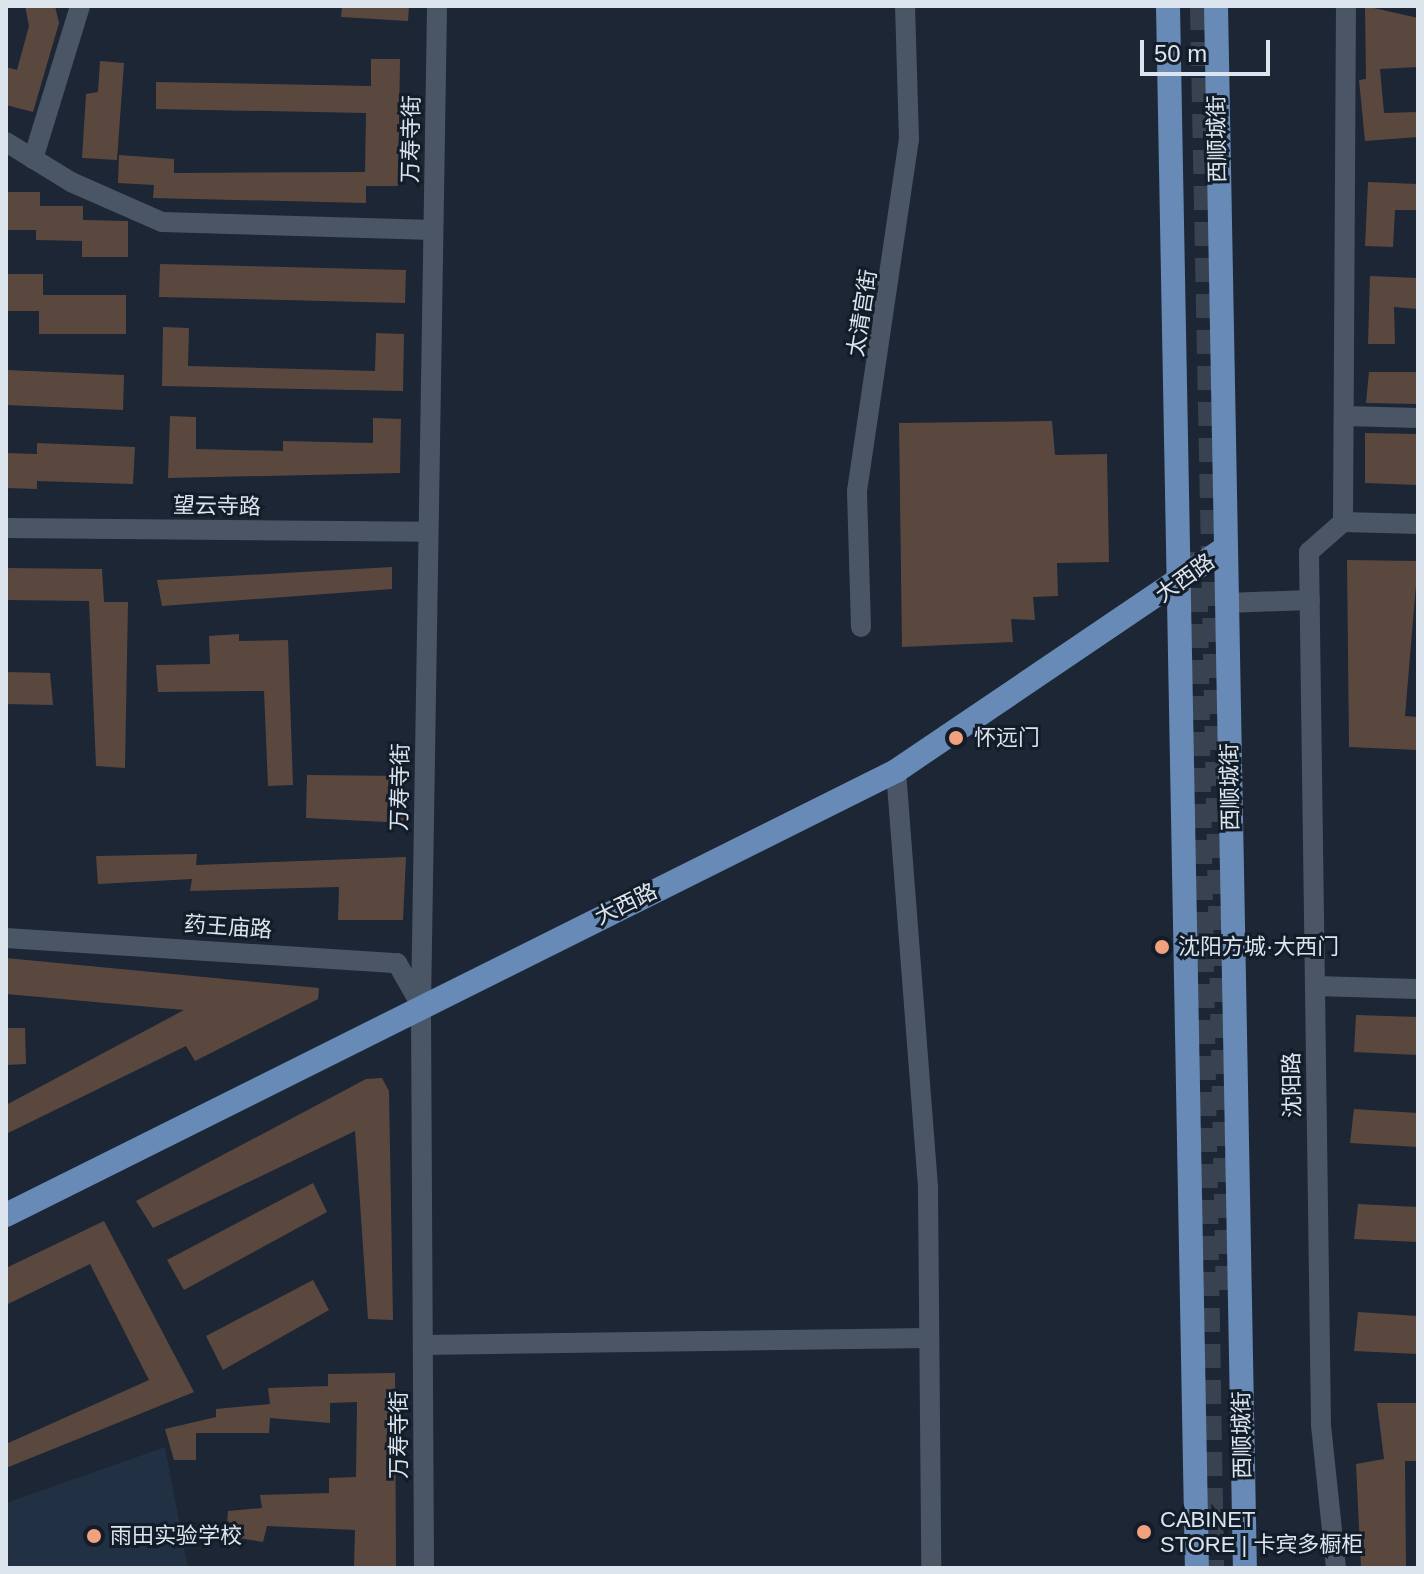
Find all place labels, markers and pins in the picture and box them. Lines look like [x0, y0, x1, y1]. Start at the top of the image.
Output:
place label: 怀远门 [974, 725, 1040, 751]
marker: 怀远门 [945, 727, 967, 749]
place label: 沈阳方城·大西门 [1178, 934, 1339, 960]
marker: 沈阳方城·大西门 [1153, 938, 1171, 956]
place label: CABINET STORE | 卡宾多橱柜 [1160, 1506, 1363, 1558]
place label: 雨田实验学校 [110, 1523, 242, 1549]
marker: CABINET STORE | 卡宾多橱柜 [1135, 1523, 1153, 1541]
marker: 雨田实验学校 [85, 1527, 103, 1545]

